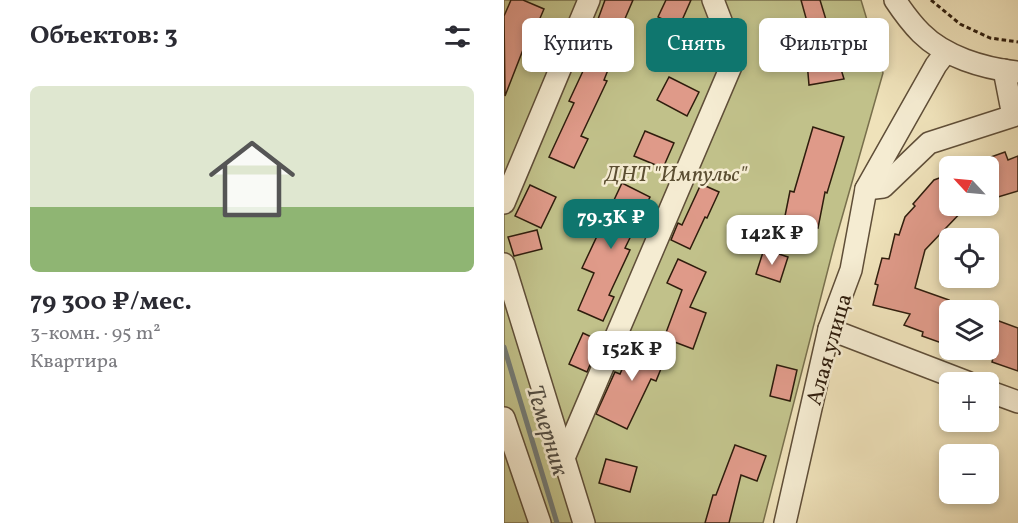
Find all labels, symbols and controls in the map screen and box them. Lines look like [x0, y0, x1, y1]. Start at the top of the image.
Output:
text: Объектов: 3 [30, 18, 178, 54]
chip: Купить [522, 18, 634, 72]
chip: Снять [646, 18, 747, 72]
chip: Фильтры [759, 18, 889, 72]
icon: filters [441, 20, 474, 53]
icon: home [198, 125, 306, 233]
north arrow [939, 156, 999, 216]
map controls [939, 156, 999, 504]
park label: ДНТ "Импульс" [603, 160, 748, 191]
pin: 79.3K ₽ [556, 199, 666, 250]
text: 79.3K ₽ [577, 204, 645, 232]
pin: 142K ₽ [723, 215, 821, 266]
text: 142K ₽ [741, 220, 803, 248]
button: locate [939, 228, 999, 288]
text: 79 300 ₽/мес. [30, 284, 192, 320]
street label: Алая улица [800, 290, 861, 409]
button: layers [939, 300, 999, 360]
text: 3-комн. · 95 m² [30, 320, 161, 348]
pin: 152K ₽ [583, 331, 681, 382]
text: 152K ₽ [602, 336, 662, 364]
text: Квартира [30, 348, 118, 376]
button: + [939, 372, 999, 432]
water label: Темерник [516, 381, 576, 481]
button: − [939, 444, 999, 504]

